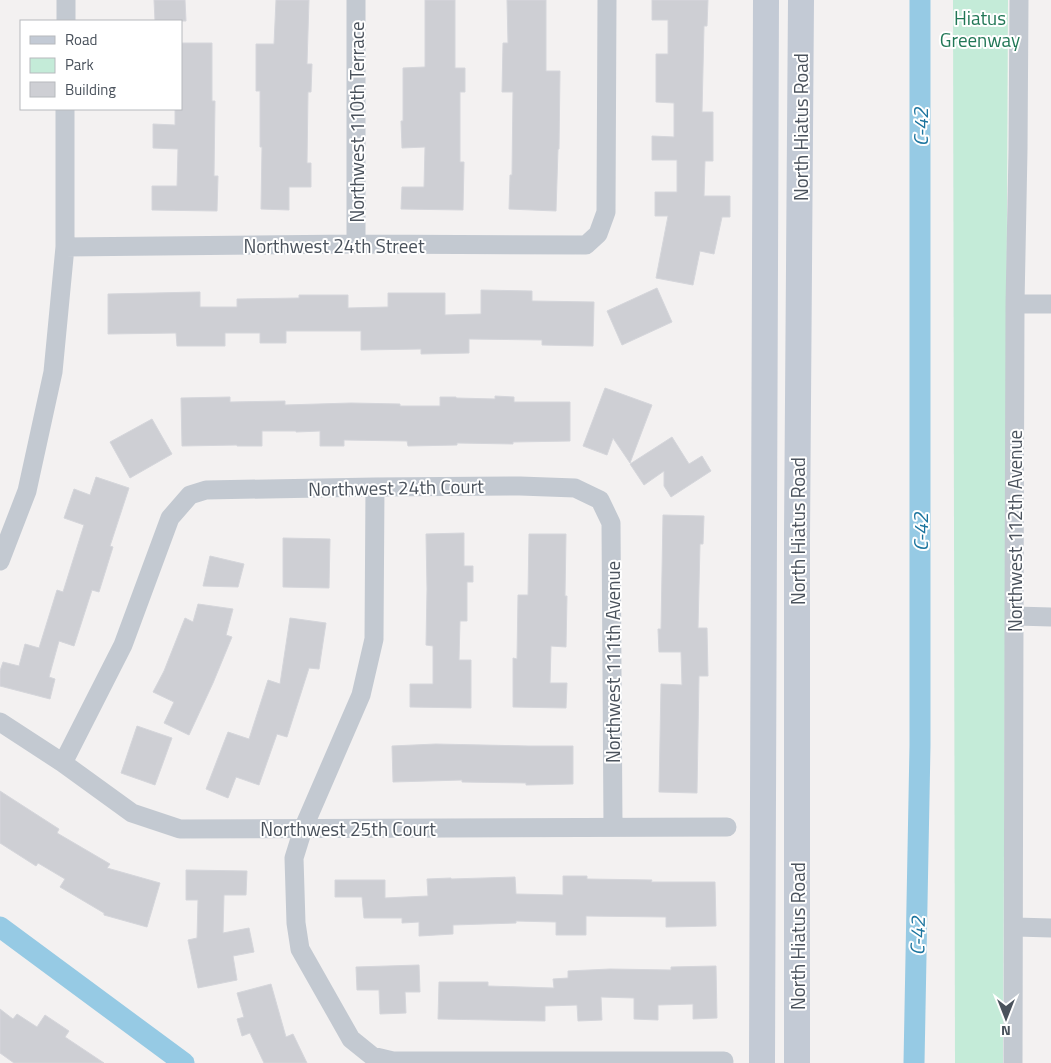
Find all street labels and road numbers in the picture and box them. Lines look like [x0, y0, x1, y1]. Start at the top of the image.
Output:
street label: Northwest 110th Terrace [342, 21, 371, 223]
street label: North Hiatus Road [786, 53, 815, 201]
street label: Northwest 24th Street [243, 231, 425, 260]
street label: Northwest 112th Avenue [1000, 430, 1029, 632]
street label: North Hiatus Road [783, 457, 812, 605]
street label: Northwest 24th Court [308, 471, 484, 503]
street label: Northwest 111th Avenue [598, 561, 627, 763]
street label: Northwest 25th Court [260, 814, 436, 843]
street label: North Hiatus Road [783, 862, 812, 1010]

